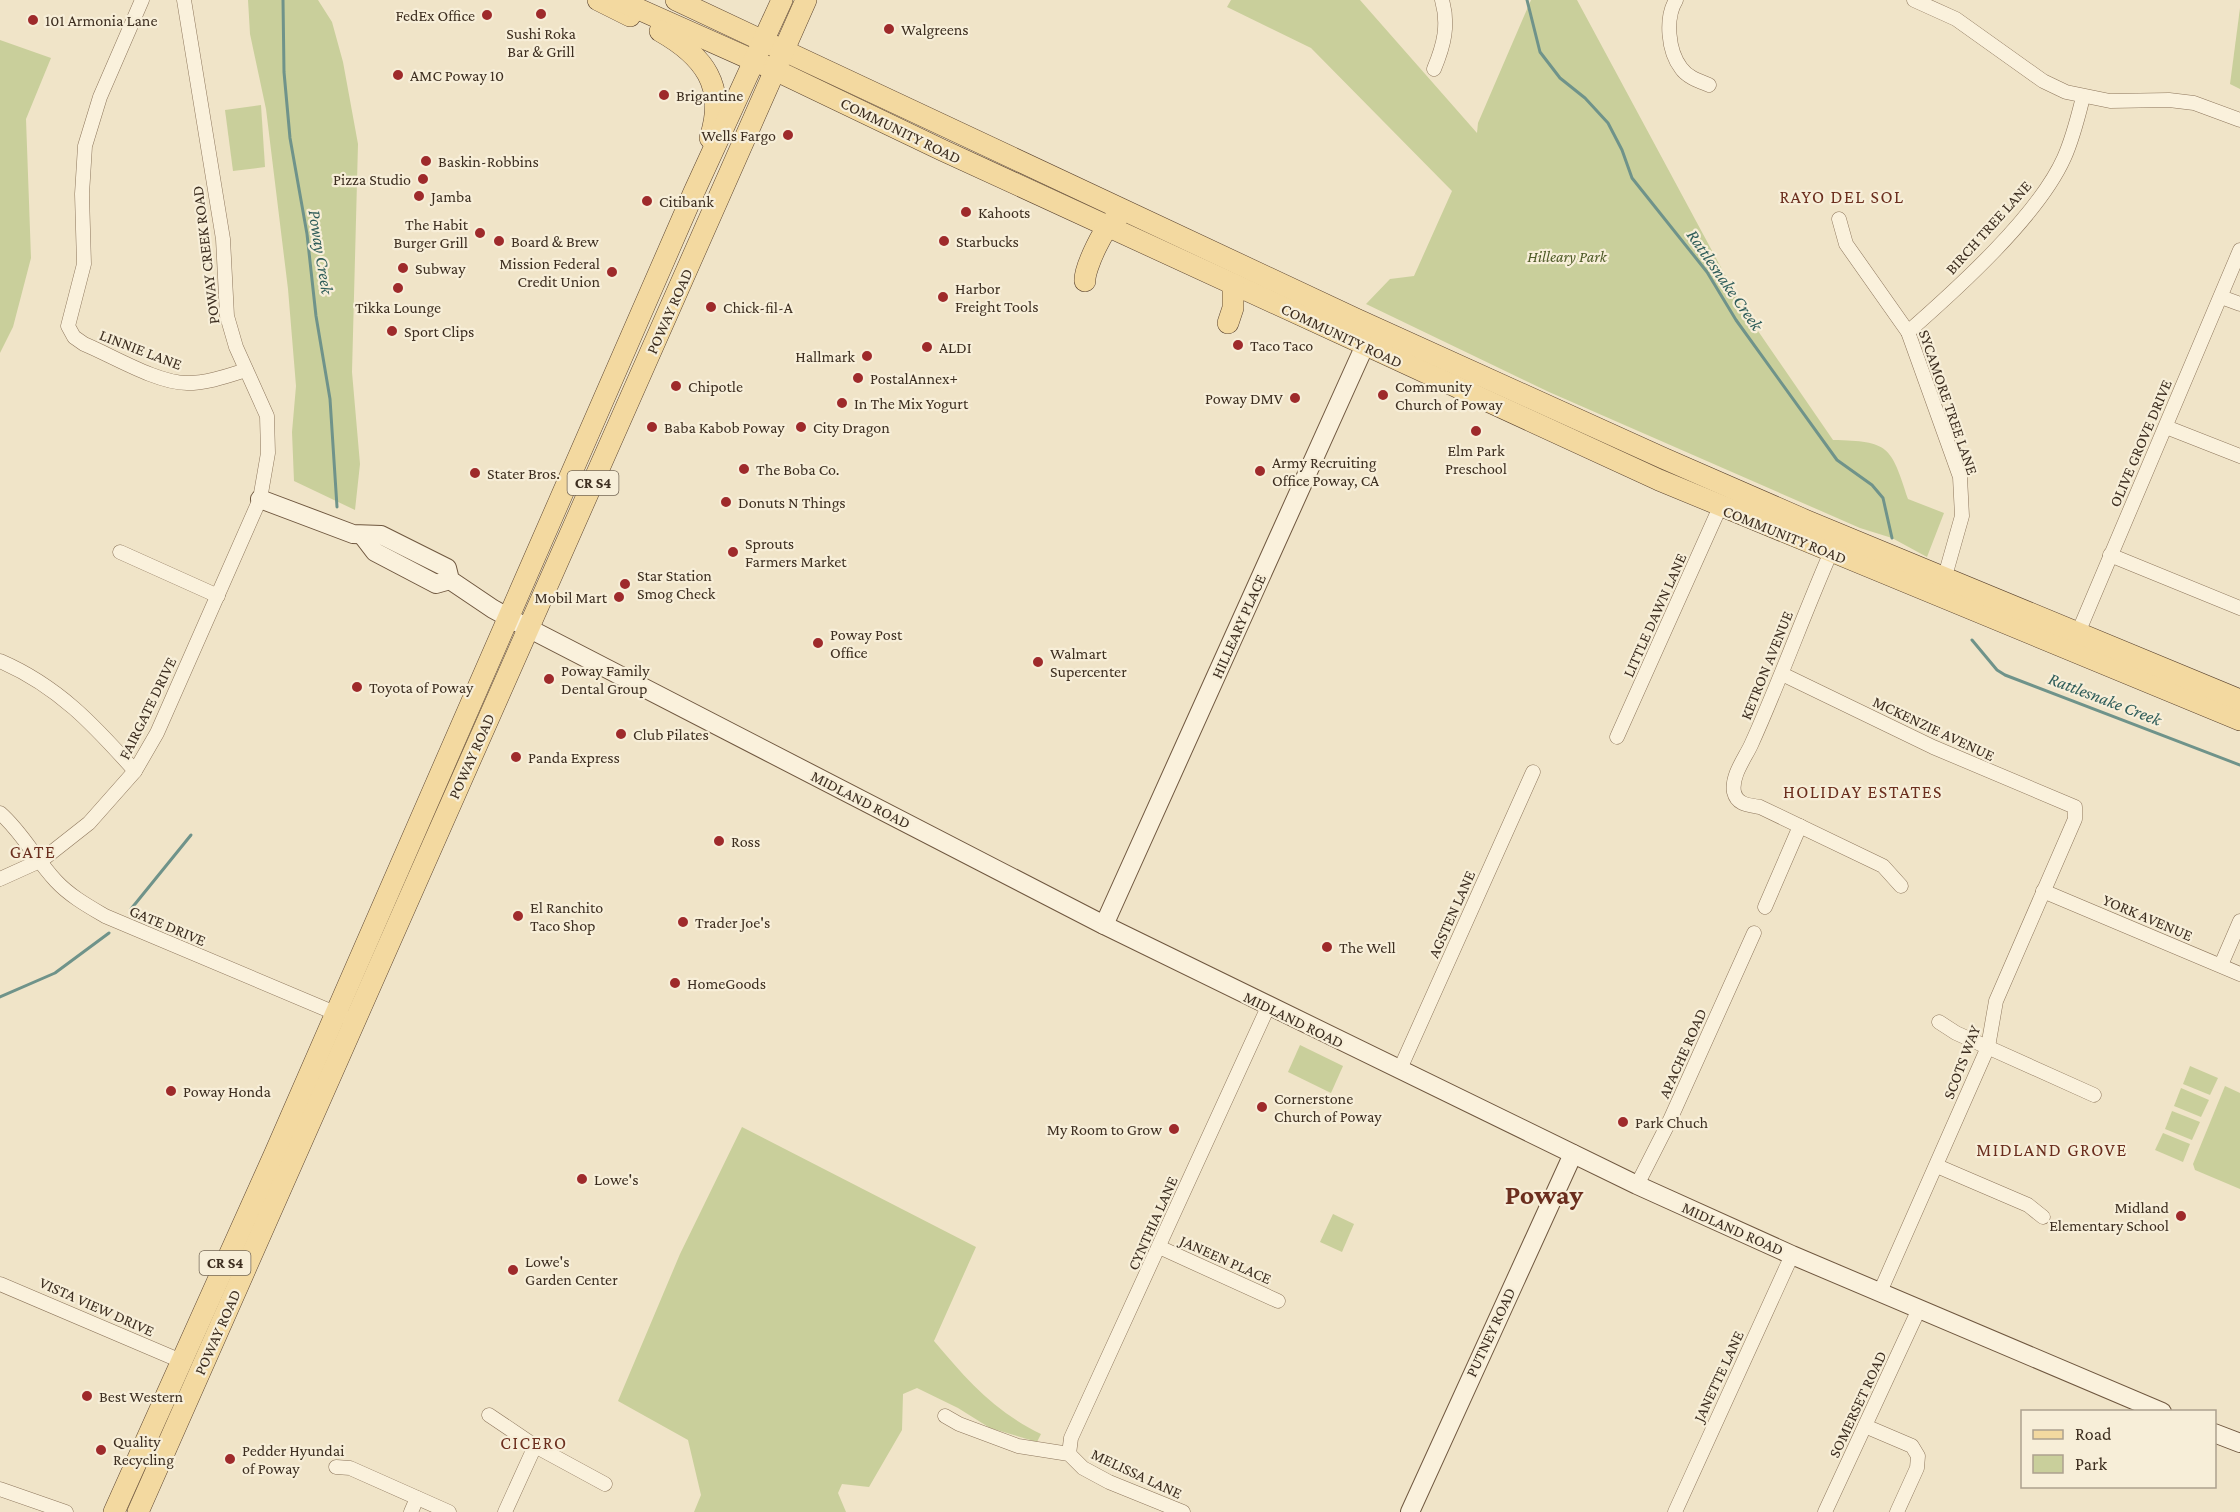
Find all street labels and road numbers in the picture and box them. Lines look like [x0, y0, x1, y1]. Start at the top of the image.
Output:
street label: COMMUNITY ROAD [838, 94, 964, 167]
street label: BIRCH TREE LANE [1942, 177, 2035, 277]
street label: POWAY CREEK ROAD [189, 185, 222, 325]
street label: POWAY ROAD [643, 266, 696, 357]
street label: COMMUNITY ROAD [1279, 300, 1405, 371]
street label: LINNIE LANE [97, 326, 185, 373]
street label: SYCAMORE TREE LANE [1916, 327, 1981, 477]
street label: OLIVE GROVE DRIVE [2106, 377, 2175, 509]
road number: CR S4 [568, 471, 618, 495]
street label: COMMUNITY ROAD [1721, 502, 1849, 567]
street label: LITTLE DAWN LANE [1619, 550, 1690, 680]
street label: HILLEARY PLACE [1208, 571, 1269, 681]
street label: KETRON AVENUE [1737, 608, 1796, 722]
street label: FAIRGATE DRIVE [115, 654, 180, 762]
street label: MCKENZIE AVENUE [1870, 693, 1998, 764]
street label: POWAY ROAD [445, 711, 498, 802]
street label: MIDLAND ROAD [808, 767, 913, 832]
street label: AGSTEN LANE [1425, 868, 1478, 960]
street label: YORK AVENUE [2100, 891, 2196, 944]
street label: GATE DRIVE [127, 902, 209, 949]
street label: MIDLAND ROAD [1241, 988, 1347, 1051]
street label: APACHE ROAD [1655, 1006, 1710, 1101]
street label: SCOTS WAY [1940, 1022, 1984, 1101]
street label: CYNTHIA LANE [1124, 1173, 1181, 1273]
street label: MIDLAND ROAD [1679, 1198, 1786, 1258]
street label: JANEEN PLACE [1175, 1231, 1275, 1288]
road number: CR S4 [200, 1251, 250, 1275]
street label: VISTA VIEW DRIVE [37, 1273, 157, 1340]
street label: PUTNEY ROAD [1462, 1285, 1519, 1380]
street label: POWAY ROAD [191, 1287, 244, 1378]
street label: JANETTE LANE [1689, 1328, 1748, 1427]
street label: SOMERSET ROAD [1825, 1348, 1890, 1460]
street label: MELISSA LANE [1089, 1445, 1185, 1502]

